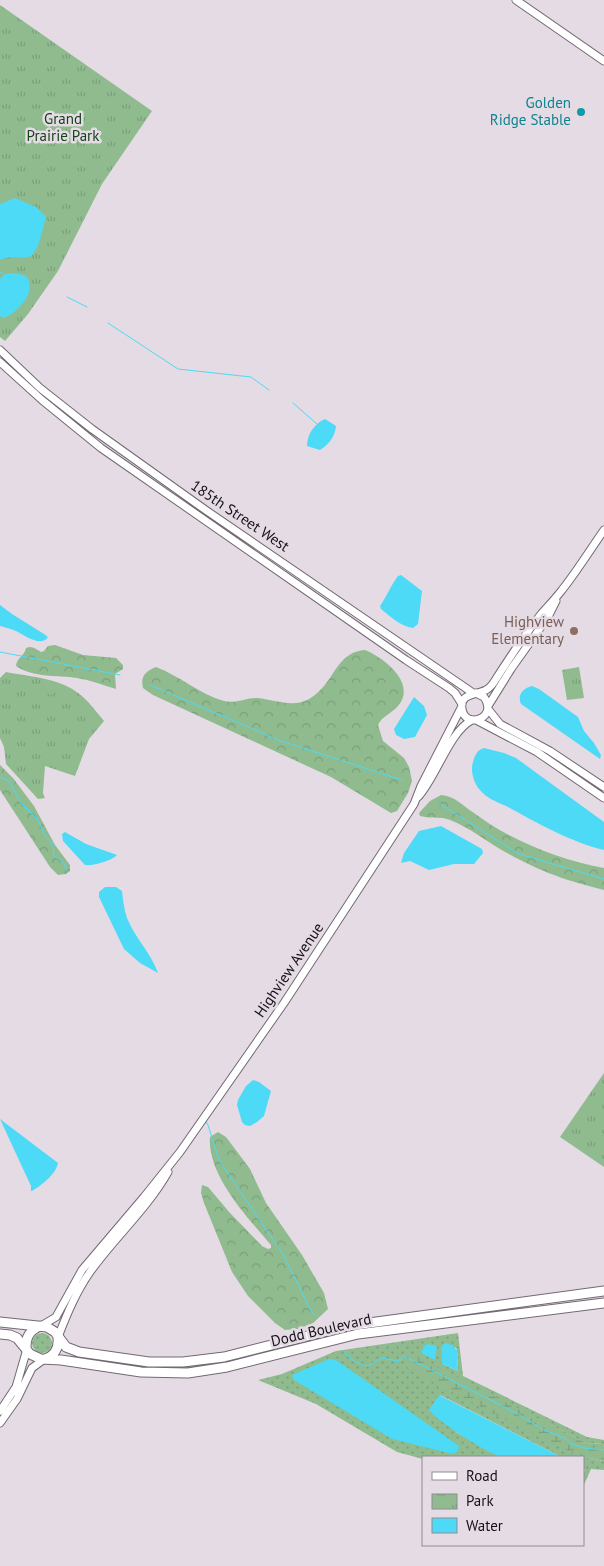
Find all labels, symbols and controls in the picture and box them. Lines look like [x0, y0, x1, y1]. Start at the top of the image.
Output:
place label: Golden Ridge Stable [490, 93, 571, 129]
marker: Golden Ridge Stable [575, 106, 587, 118]
park label: Grand Prairie Park [27, 109, 100, 145]
street label: 185th Street West [187, 476, 293, 556]
place label: Highview Elementary [491, 612, 564, 648]
marker: Highview Elementary [568, 625, 580, 637]
street label: Highview Avenue [250, 919, 327, 1021]
street label: Dodd Boulevard [269, 1309, 373, 1350]
legend [422, 1456, 584, 1546]
text: Road [466, 1466, 498, 1485]
text: Park [466, 1491, 494, 1510]
text: Water [466, 1516, 503, 1535]

